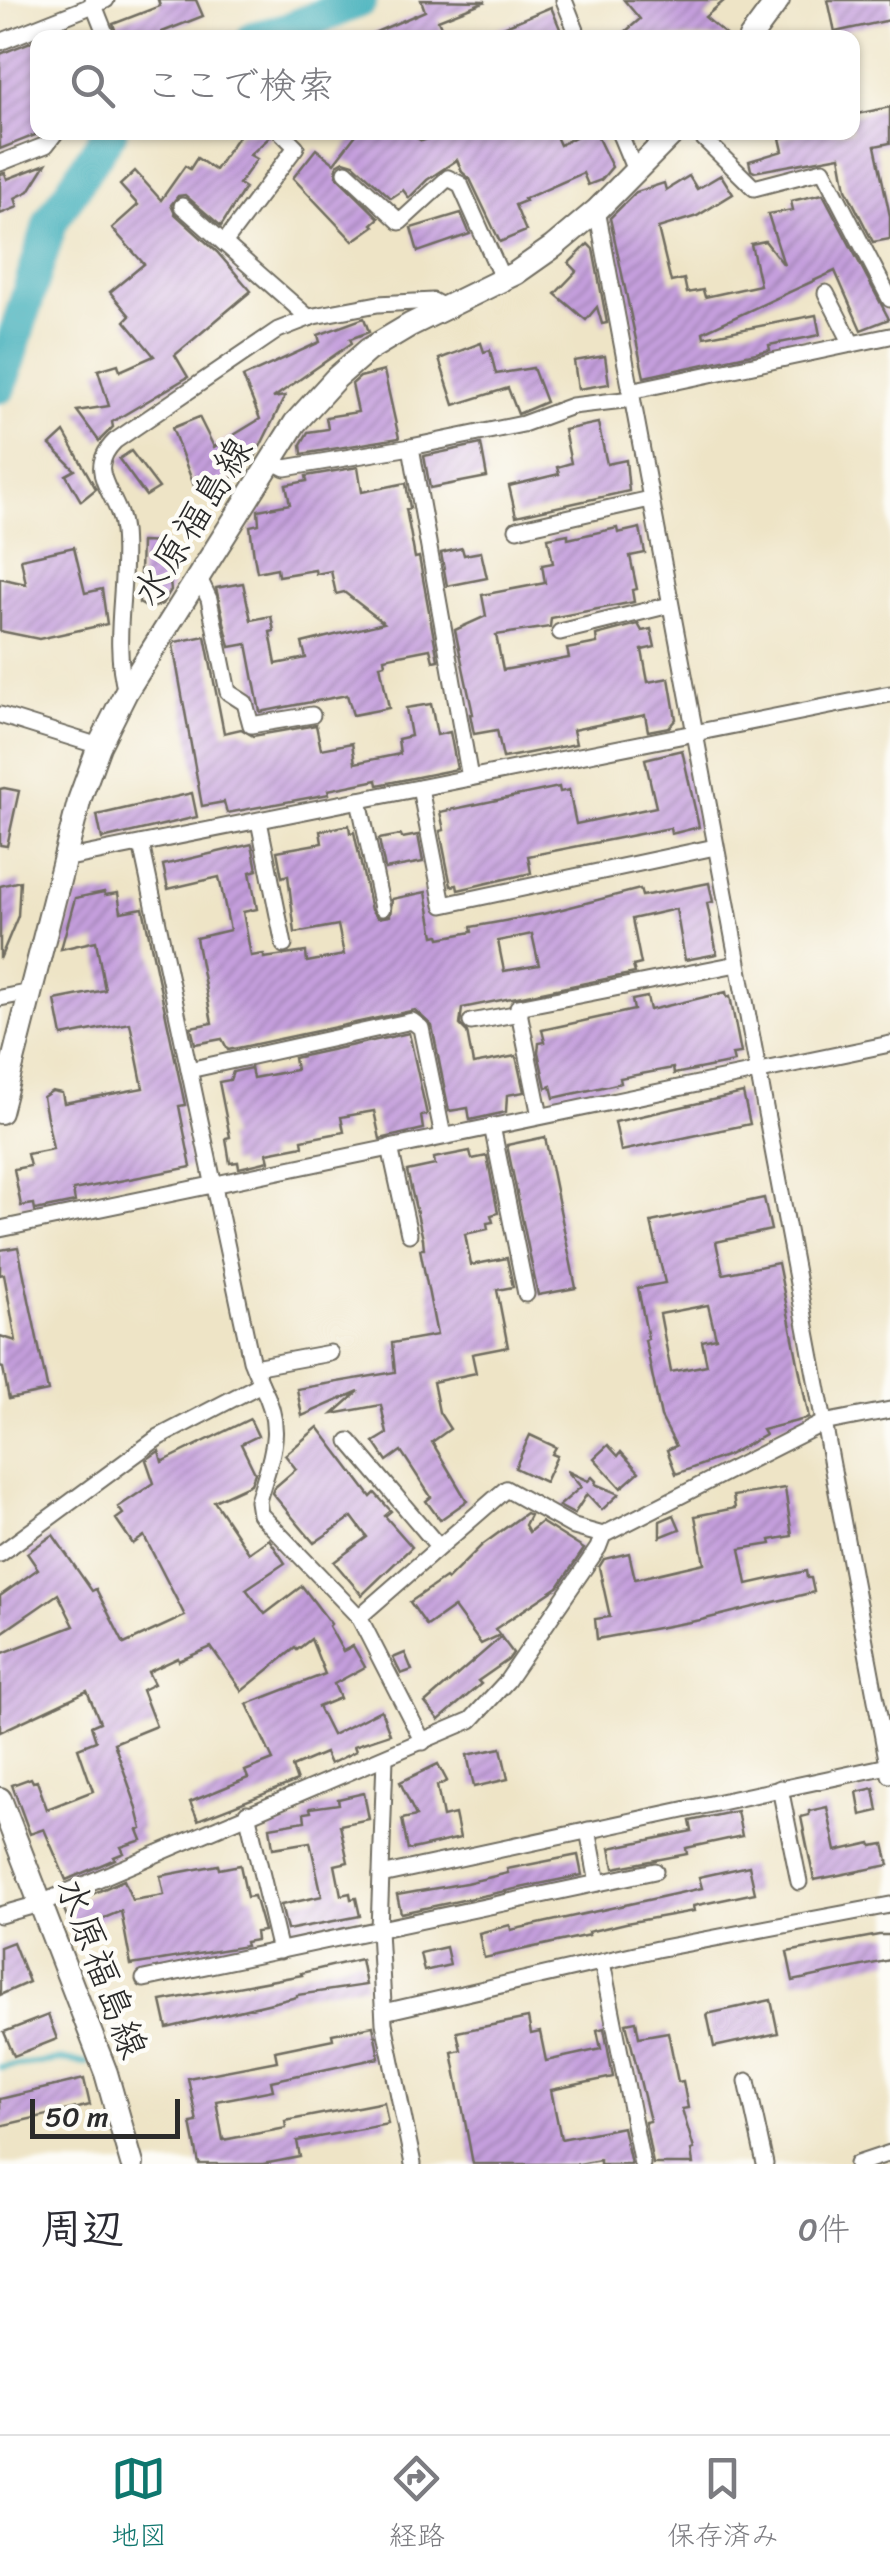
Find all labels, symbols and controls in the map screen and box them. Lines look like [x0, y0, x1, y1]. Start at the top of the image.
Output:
search box [30, 30, 860, 140]
text: ここで検索 [145, 52, 335, 119]
icon: search [65, 58, 120, 113]
street label: 水原福島線 [114, 423, 271, 620]
street label: 水原福島線 [36, 1867, 167, 2069]
text: 50 m [45, 2092, 109, 2141]
scale bar [30, 2094, 180, 2138]
text: 周辺 [40, 2192, 124, 2266]
text: 0件 [798, 2201, 850, 2258]
tab: 地図 [111, 2451, 167, 2560]
tab: 経路 [389, 2451, 445, 2560]
tab: 保存済み [667, 2451, 779, 2560]

